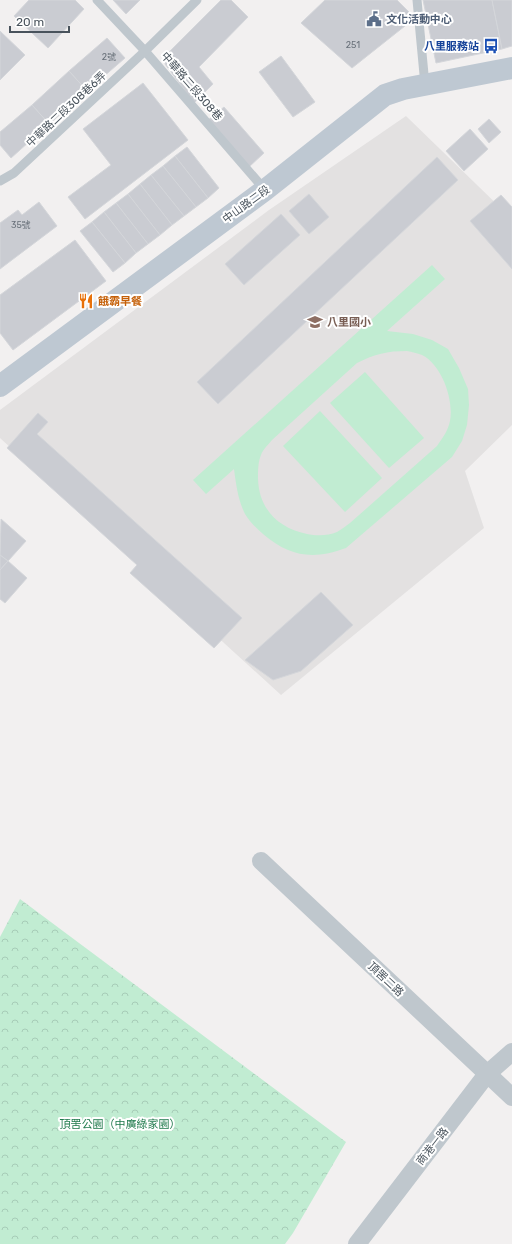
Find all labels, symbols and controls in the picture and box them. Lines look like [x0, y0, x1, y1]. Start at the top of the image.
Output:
scale bar [10, 8, 69, 34]
public building icon: 文化活動中心 [365, 10, 383, 28]
place label: 文化活動中心 [386, 13, 452, 26]
text: 20 m [16, 15, 44, 29]
bus stop icon: 八里服務站 [482, 37, 500, 55]
house number: 251 [346, 40, 360, 50]
place label: 八里服務站 [424, 40, 479, 53]
street label: 中華路二段308巷 [158, 49, 225, 123]
house number: 2號 [102, 52, 116, 62]
street label: 中華路二段308巷6弄 [24, 69, 109, 150]
street label: 中山路二段 [220, 183, 272, 226]
house number: 35號 [11, 220, 31, 230]
restaurant icon: 餓霸早餐 [77, 292, 95, 310]
place label: 餓霸早餐 [98, 295, 142, 308]
school or university icon: 八里國小 [306, 313, 324, 331]
place label: 八里國小 [327, 316, 371, 329]
street label: 頂罟二路 [365, 960, 406, 999]
park label: 頂罟公園（中廣綠家園） [60, 1118, 181, 1131]
street label: 商港一路 [414, 1125, 451, 1168]

